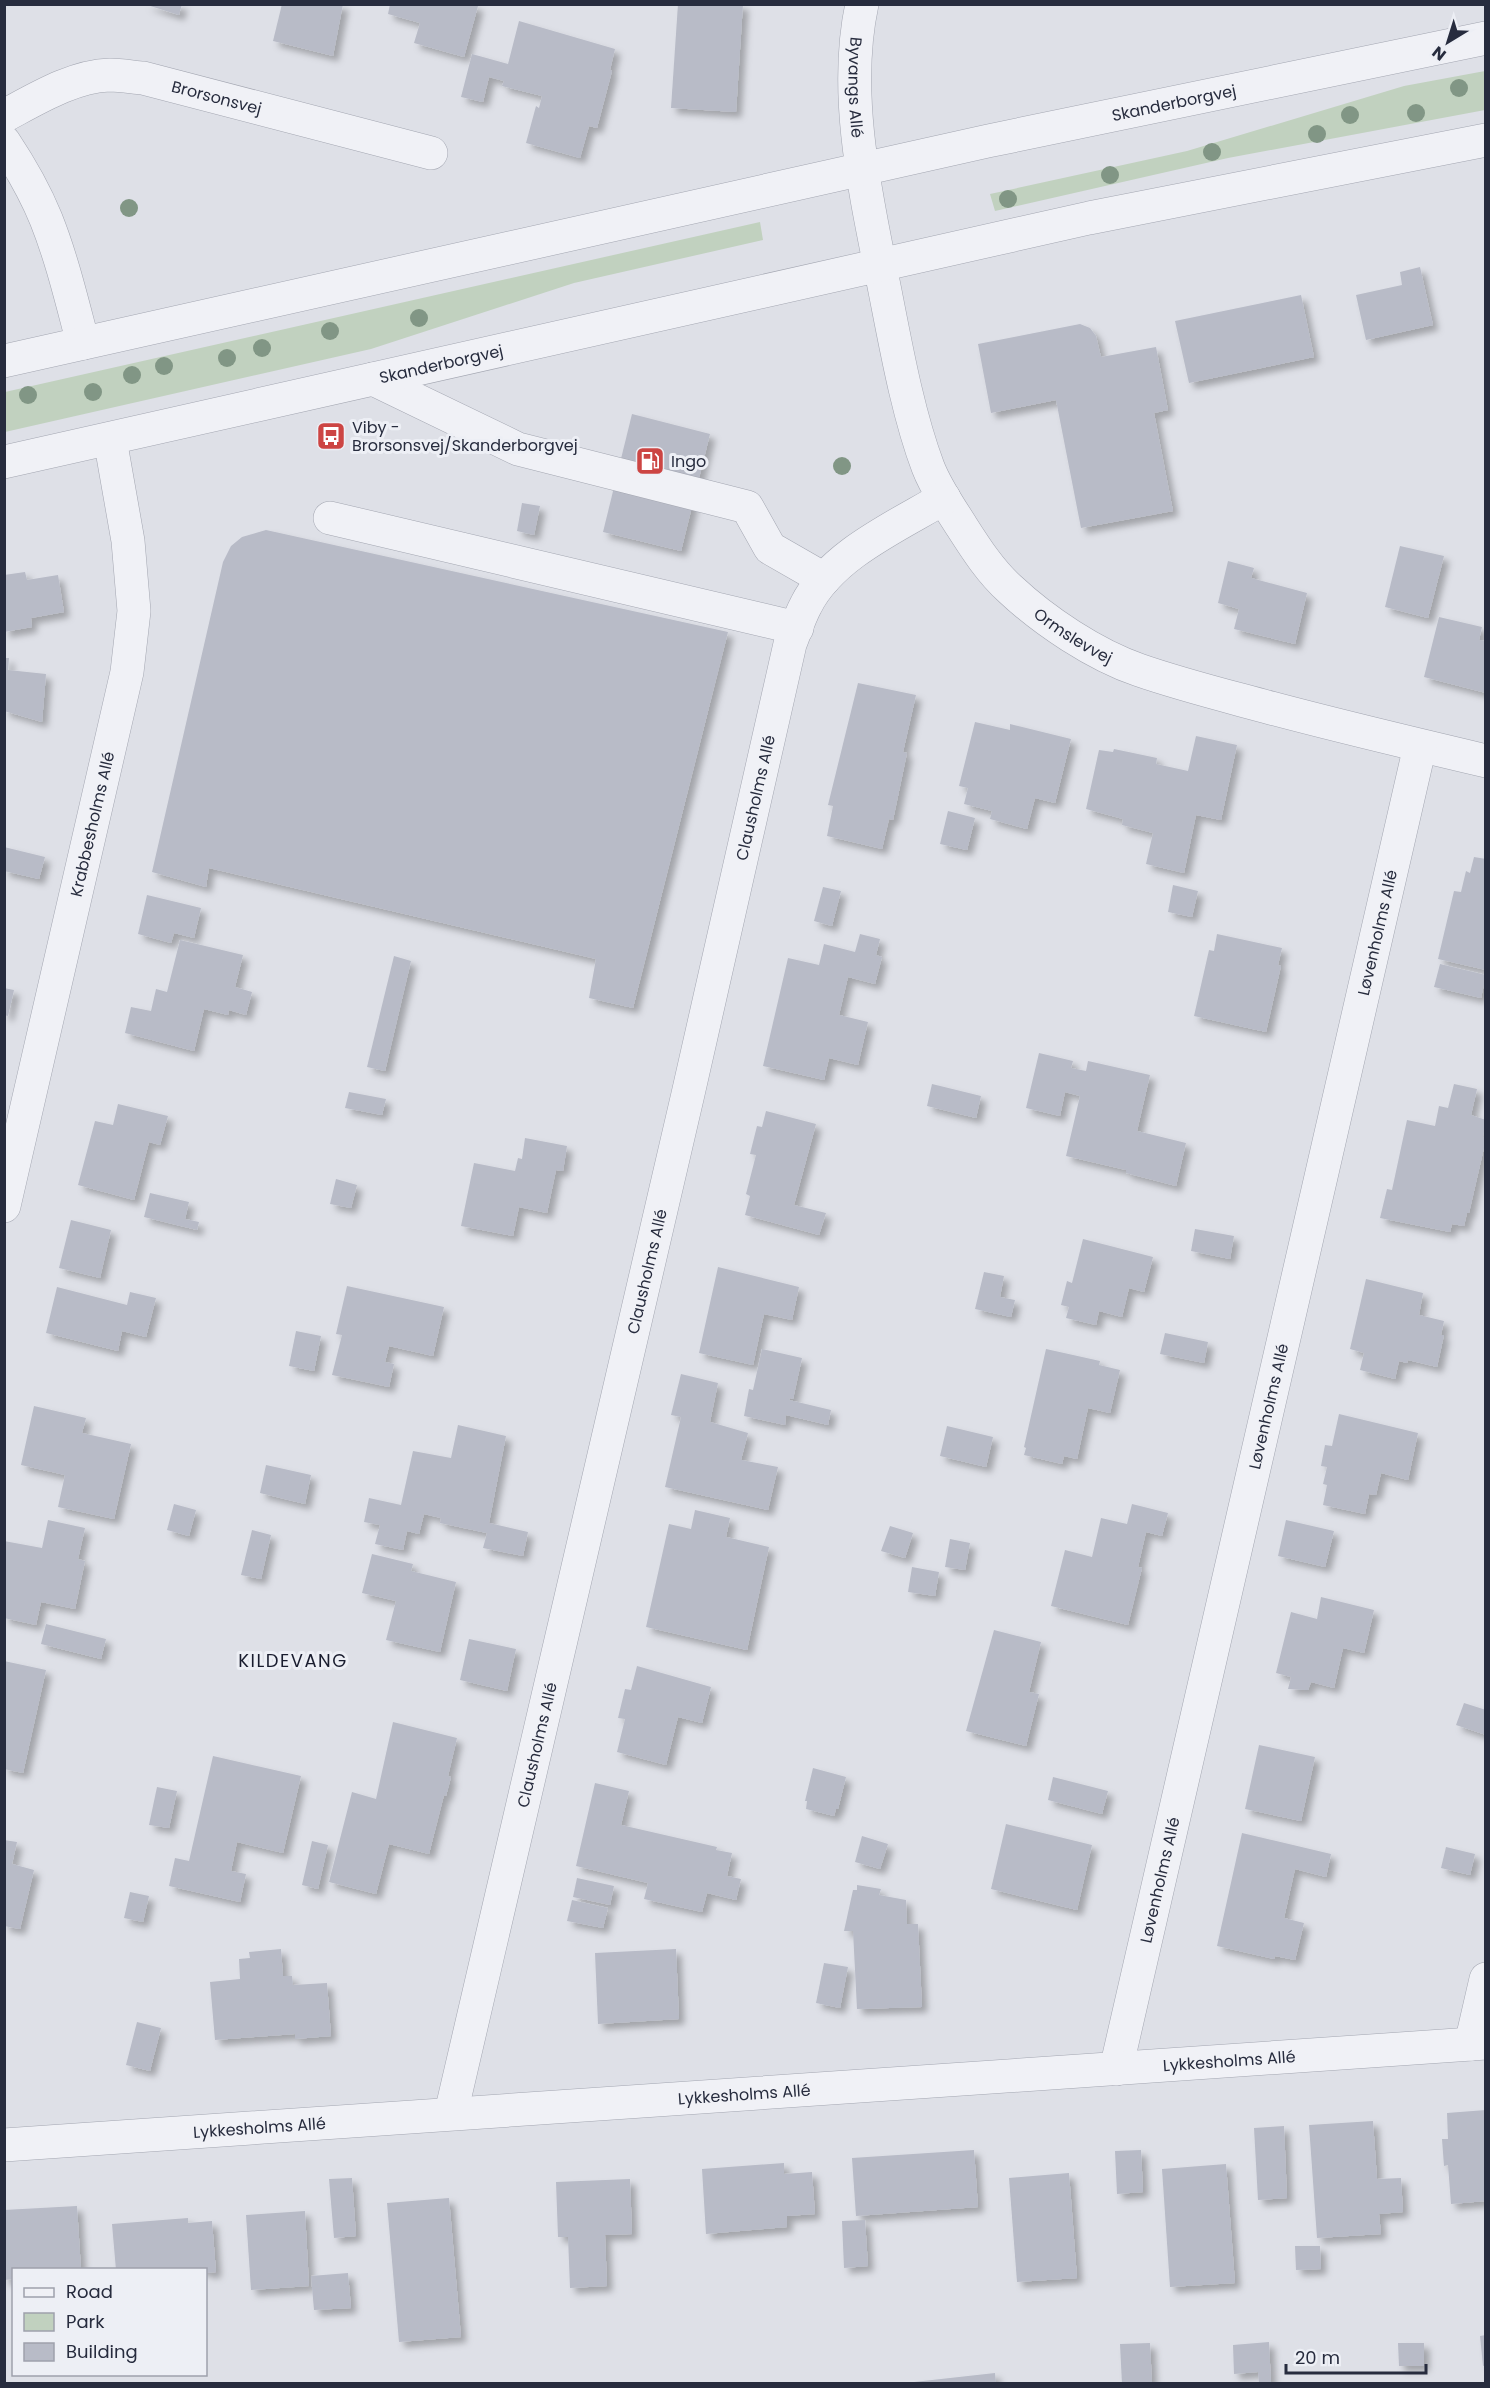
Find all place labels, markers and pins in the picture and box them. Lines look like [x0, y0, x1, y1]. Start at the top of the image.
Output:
place label: Viby - Brorsonsvej/Skanderborgvej [352, 416, 578, 457]
bus stop icon: Viby - Brorsonsvej/Skanderborgvej [315, 420, 347, 452]
fuel station icon: Ingo [634, 445, 666, 477]
place label: Ingo [671, 450, 706, 473]

